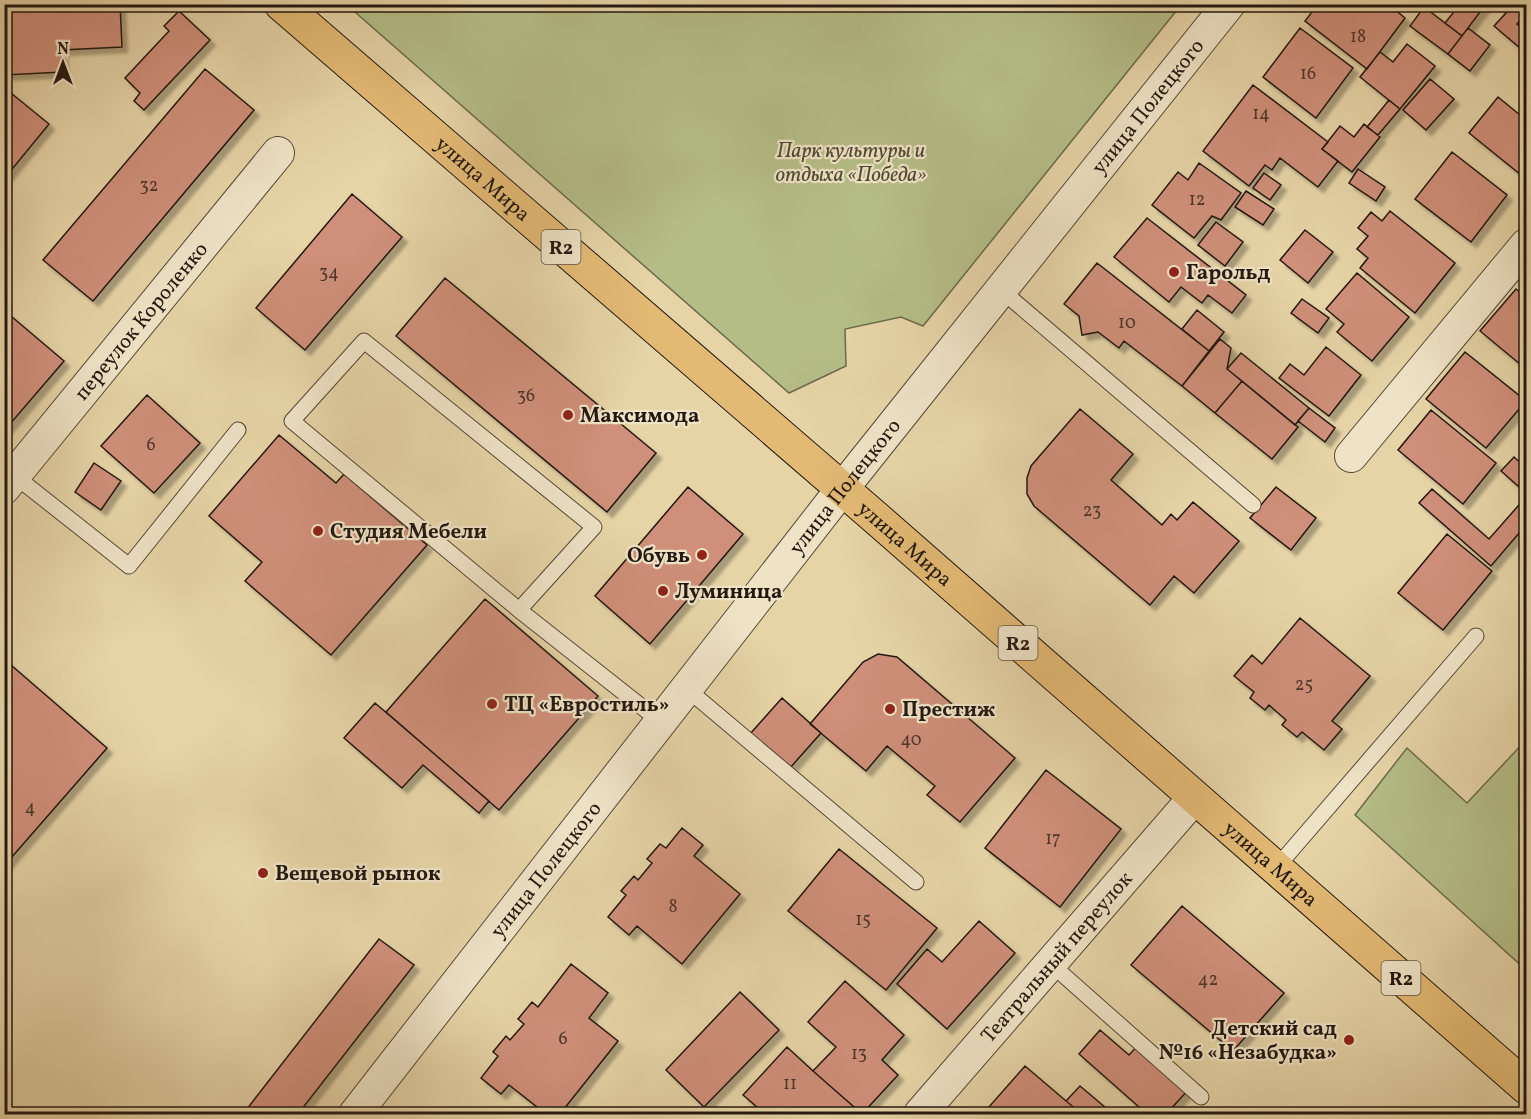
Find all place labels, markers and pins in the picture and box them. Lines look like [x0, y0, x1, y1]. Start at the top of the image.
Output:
place label: Гарольд [1186, 259, 1271, 288]
marker: Гарольд [1167, 265, 1181, 279]
place label: Максимода [580, 402, 699, 431]
marker: Максимода [561, 408, 575, 422]
place label: Студия Мебели [330, 518, 487, 547]
marker: Студия Мебели [311, 524, 325, 538]
place label: Обувь [627, 542, 690, 571]
marker: Обувь [695, 548, 709, 562]
place label: Луминица [675, 578, 783, 607]
marker: Луминица [656, 584, 670, 598]
place label: ТЦ «Евростиль» [504, 691, 669, 720]
place label: Престиж [902, 696, 995, 725]
marker: ТЦ «Евростиль» [485, 697, 499, 711]
marker: Престиж [883, 702, 897, 716]
place label: Вещевой рынок [275, 860, 441, 889]
marker: Вещевой рынок [256, 866, 270, 880]
place label: Детский сад №16 «Незабудка» [1159, 1015, 1337, 1068]
marker: Детский сад №16 «Незабудка» [1342, 1033, 1356, 1047]

